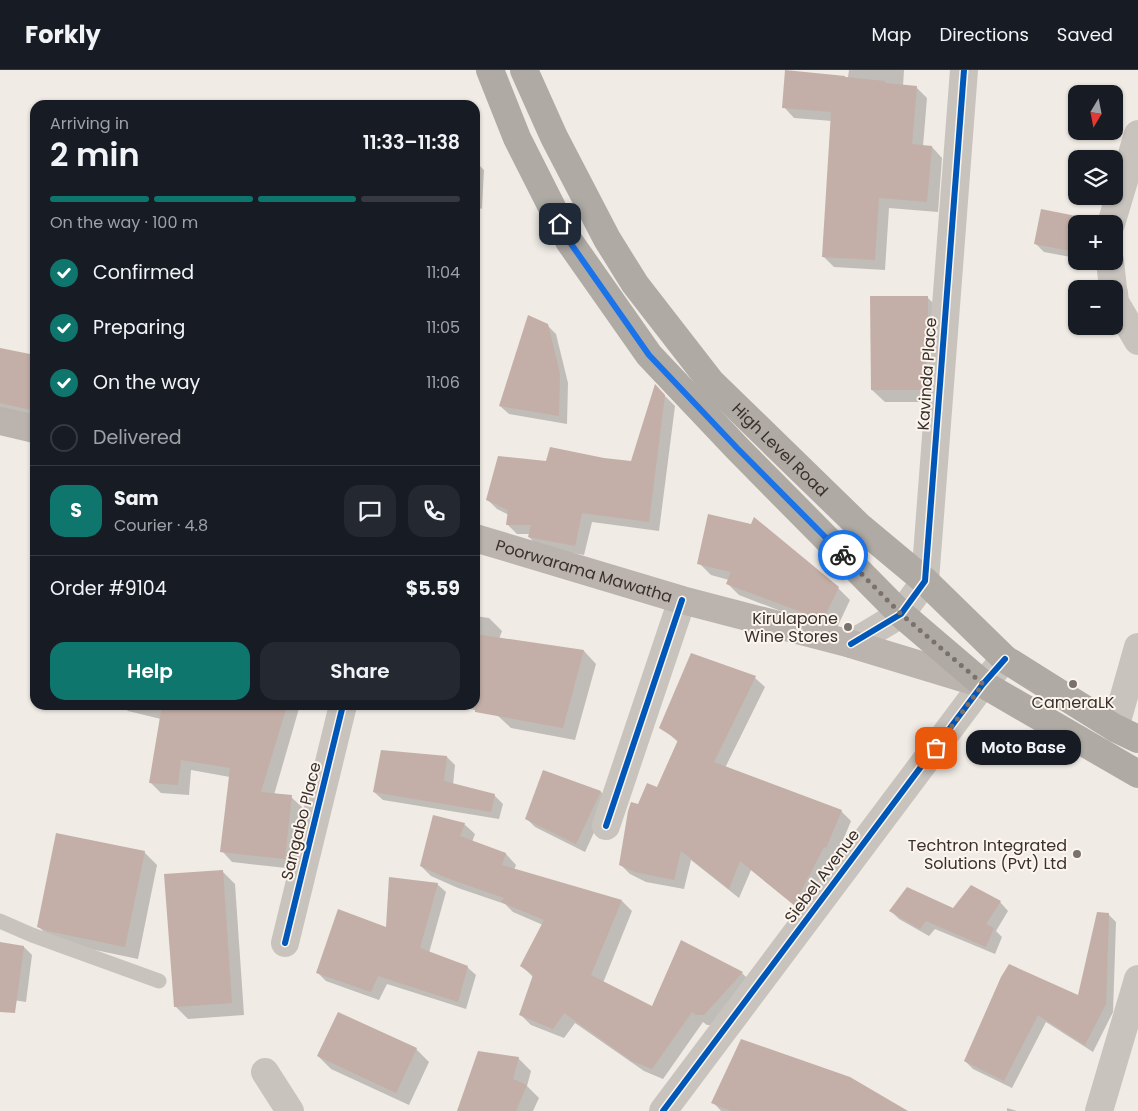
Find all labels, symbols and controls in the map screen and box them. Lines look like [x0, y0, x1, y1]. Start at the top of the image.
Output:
text: Forkly [25, 18, 101, 51]
text: Map [872, 22, 911, 47]
text: Directions [939, 22, 1029, 47]
text: Saved [1057, 22, 1113, 47]
north arrow [1068, 85, 1122, 140]
map controls [1068, 85, 1123, 335]
text: Arriving in [50, 112, 129, 135]
text: 11:33–11:38 [363, 129, 460, 156]
text: 2 min [50, 132, 140, 177]
button: layers [1068, 150, 1123, 205]
pin [539, 203, 581, 245]
icon: home [546, 210, 574, 238]
text: On the way · 100 m [50, 211, 198, 234]
button: + [1068, 215, 1123, 270]
icon: check [50, 259, 78, 287]
text: Confirmed [93, 259, 194, 286]
text: 11:04 [426, 261, 460, 284]
button: − [1068, 280, 1123, 335]
icon: check [50, 314, 78, 342]
text: Preparing [93, 314, 185, 341]
text: 11:05 [426, 316, 460, 339]
street label: Kavinda Place [912, 317, 942, 431]
icon: check [50, 369, 78, 397]
text: On the way [93, 369, 200, 396]
text: 11:06 [426, 371, 460, 394]
street label: High Level Road [727, 397, 833, 502]
text: Delivered [93, 424, 182, 451]
text: Sam [114, 485, 159, 512]
button: chat [344, 485, 396, 537]
button: phone [408, 485, 460, 537]
text: S [70, 497, 82, 524]
text: Courier · 4.8 [114, 514, 208, 537]
courier [818, 530, 868, 580]
street label: Poorwarama Mawatha [493, 533, 675, 608]
icon: bike [829, 541, 857, 569]
text: Order #9104 [50, 575, 167, 602]
text: $5.59 [406, 575, 460, 602]
place label: Kirulapone Wine Stores [744, 607, 838, 648]
marker: Kirulapone Wine Stores [842, 621, 854, 633]
button: Help [50, 642, 250, 700]
button: Share [260, 642, 460, 700]
marker: CameraLK [1067, 678, 1079, 690]
place label: CameraLK [1032, 691, 1115, 714]
pin [915, 727, 957, 769]
callout: Moto Base [966, 730, 1081, 766]
icon: bag [922, 734, 950, 762]
text: Moto Base [981, 736, 1066, 759]
street label: Sangabo Place [275, 759, 327, 883]
street label: Siebel Avenue [779, 824, 865, 928]
place label: Techtron Integrated Solutions (Pvt) Ltd [908, 834, 1067, 875]
marker: Techtron Integrated Solutions (Pvt) Ltd [1071, 848, 1083, 860]

